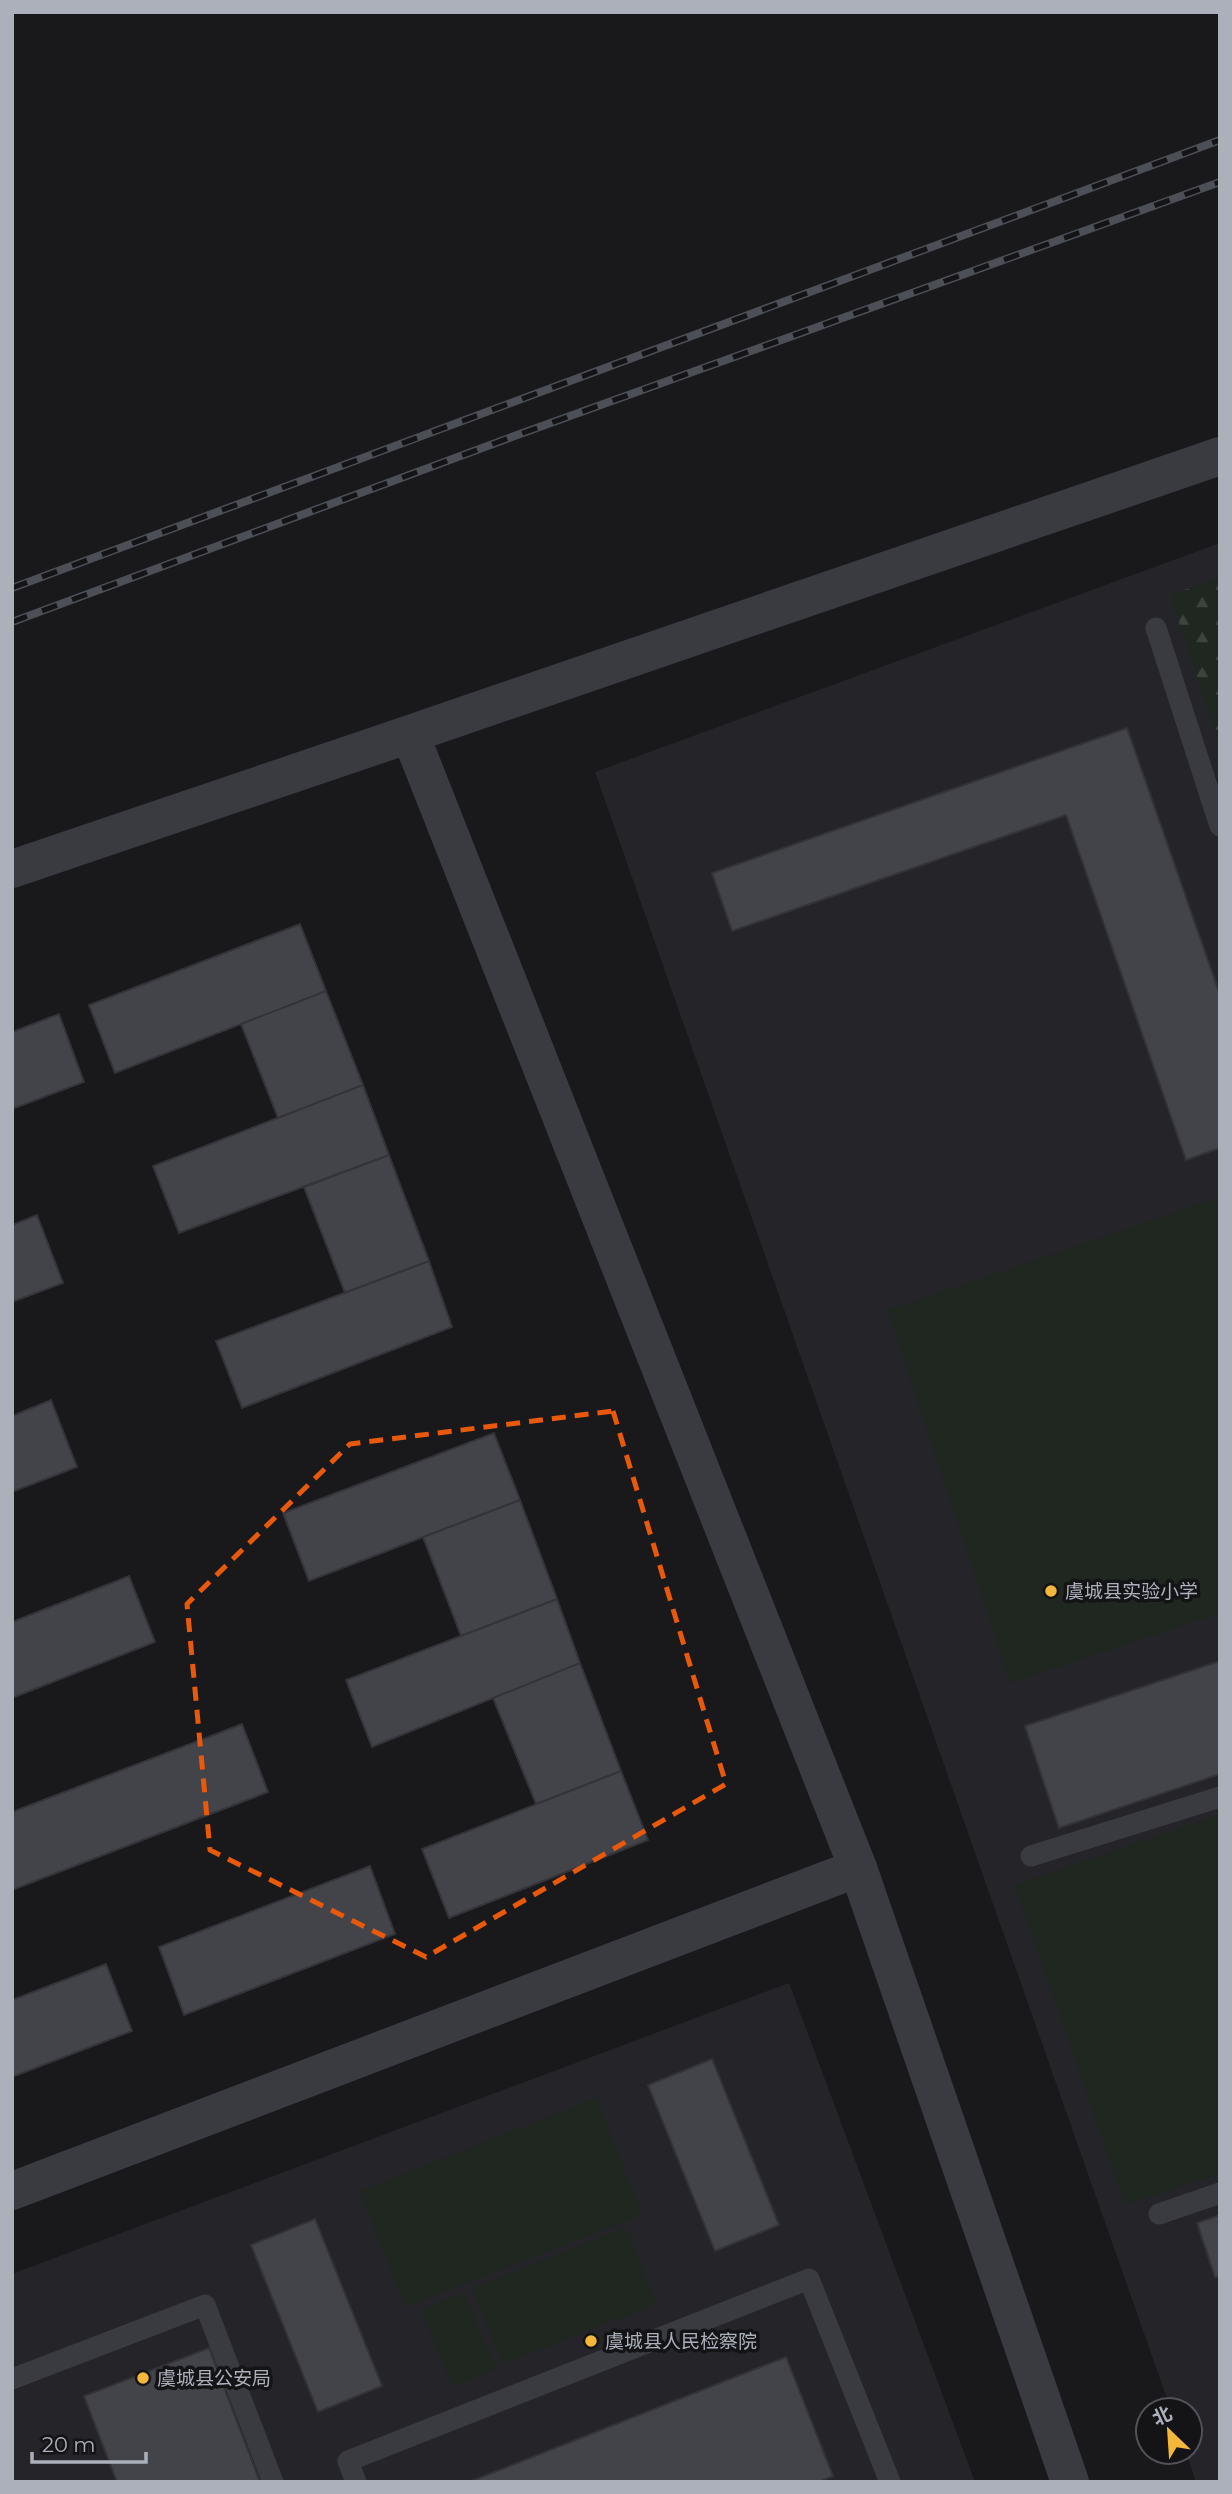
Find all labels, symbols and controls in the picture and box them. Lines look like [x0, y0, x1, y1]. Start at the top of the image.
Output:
place label: 虞城县实验小学 [1065, 1580, 1198, 1603]
marker: 虞城县实验小学 [1043, 1583, 1059, 1599]
place label: 虞城县人民检察院 [605, 2330, 757, 2353]
marker: 虞城县人民检察院 [583, 2333, 599, 2349]
place label: 虞城县公安局 [157, 2367, 271, 2390]
marker: 虞城县公安局 [135, 2370, 151, 2386]
north arrow [1134, 2396, 1204, 2466]
text: 北 [1149, 2402, 1176, 2430]
scale bar [32, 2420, 145, 2464]
text: 20 m [42, 2432, 96, 2457]

